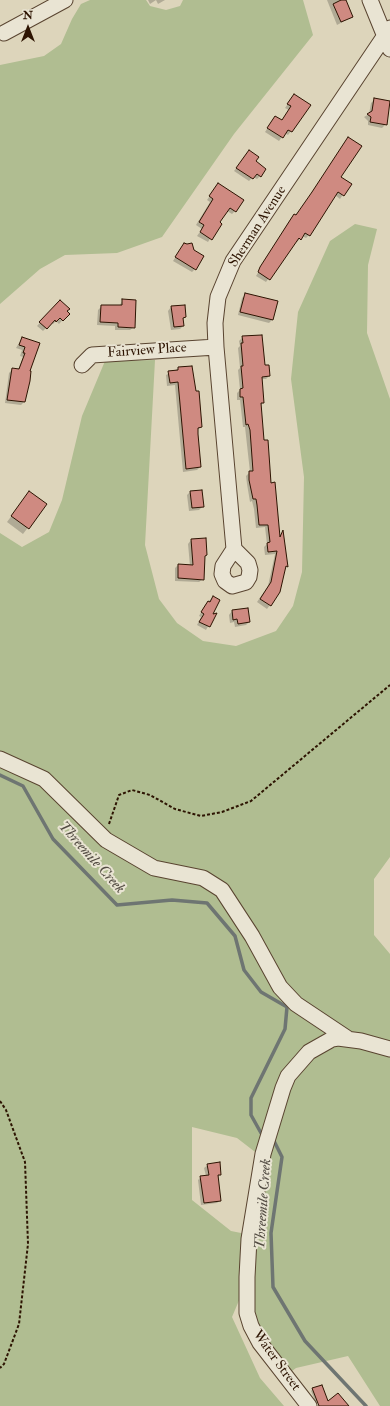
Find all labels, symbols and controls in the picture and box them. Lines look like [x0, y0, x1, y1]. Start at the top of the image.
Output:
north arrow [8, 8, 48, 48]
text: N [23, 9, 33, 22]
street label: Sherman Avenue [225, 183, 291, 271]
street label: Fairview Place [107, 340, 187, 362]
water label: Threemile Creek [54, 818, 128, 898]
water label: Threemile Creek [252, 1158, 276, 1250]
street label: Water Street [248, 1327, 304, 1395]

